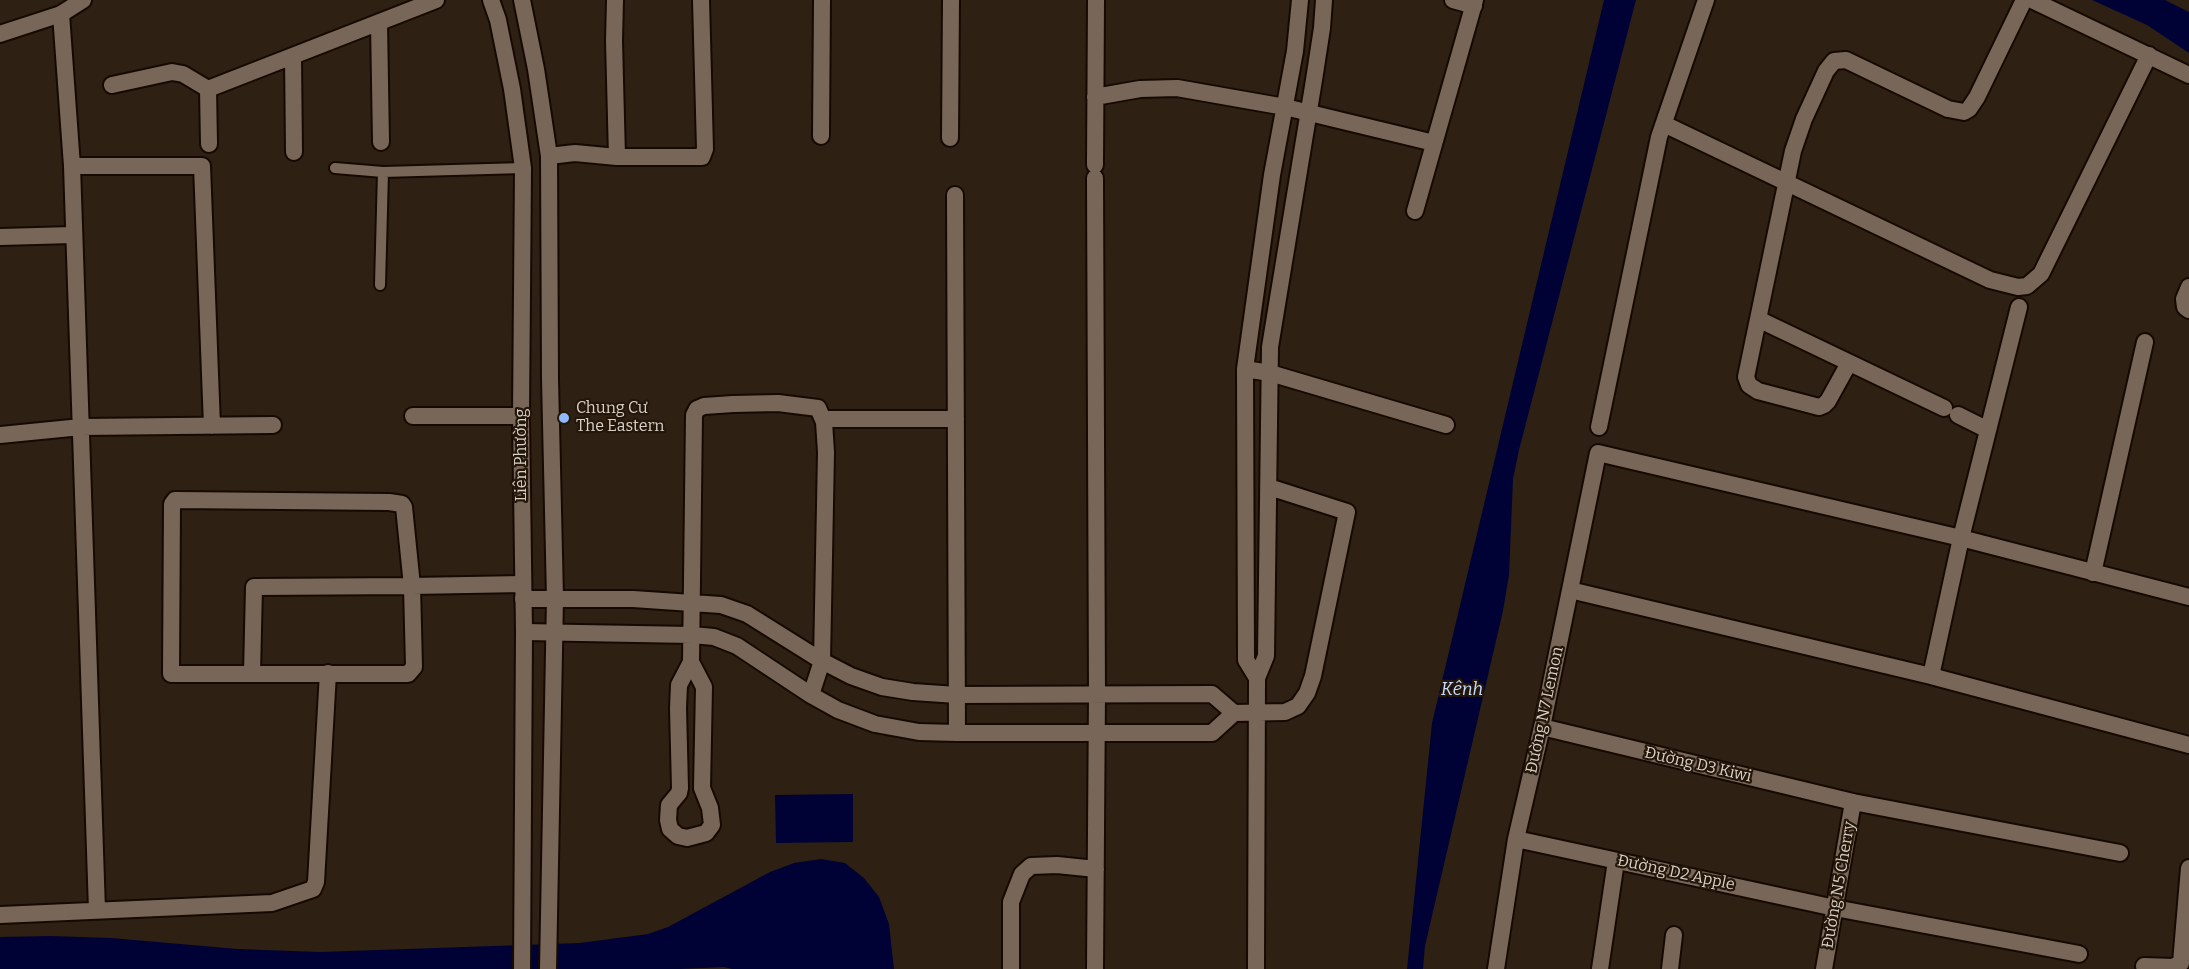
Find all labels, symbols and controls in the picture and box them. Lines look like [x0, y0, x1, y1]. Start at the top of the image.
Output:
place label: Chung Cư The Eastern [576, 399, 664, 437]
street label: Liên Phường [512, 408, 532, 502]
marker: Chung Cư The Eastern [557, 411, 571, 425]
street label: Đường N7 Lemon [1522, 645, 1568, 775]
water label: Kênh [1441, 679, 1483, 701]
street label: Đường D3 Kiwi [1643, 743, 1753, 787]
street label: Đường N5 Cherry [1818, 820, 1860, 950]
street label: Đường D2 Apple [1615, 851, 1737, 895]

